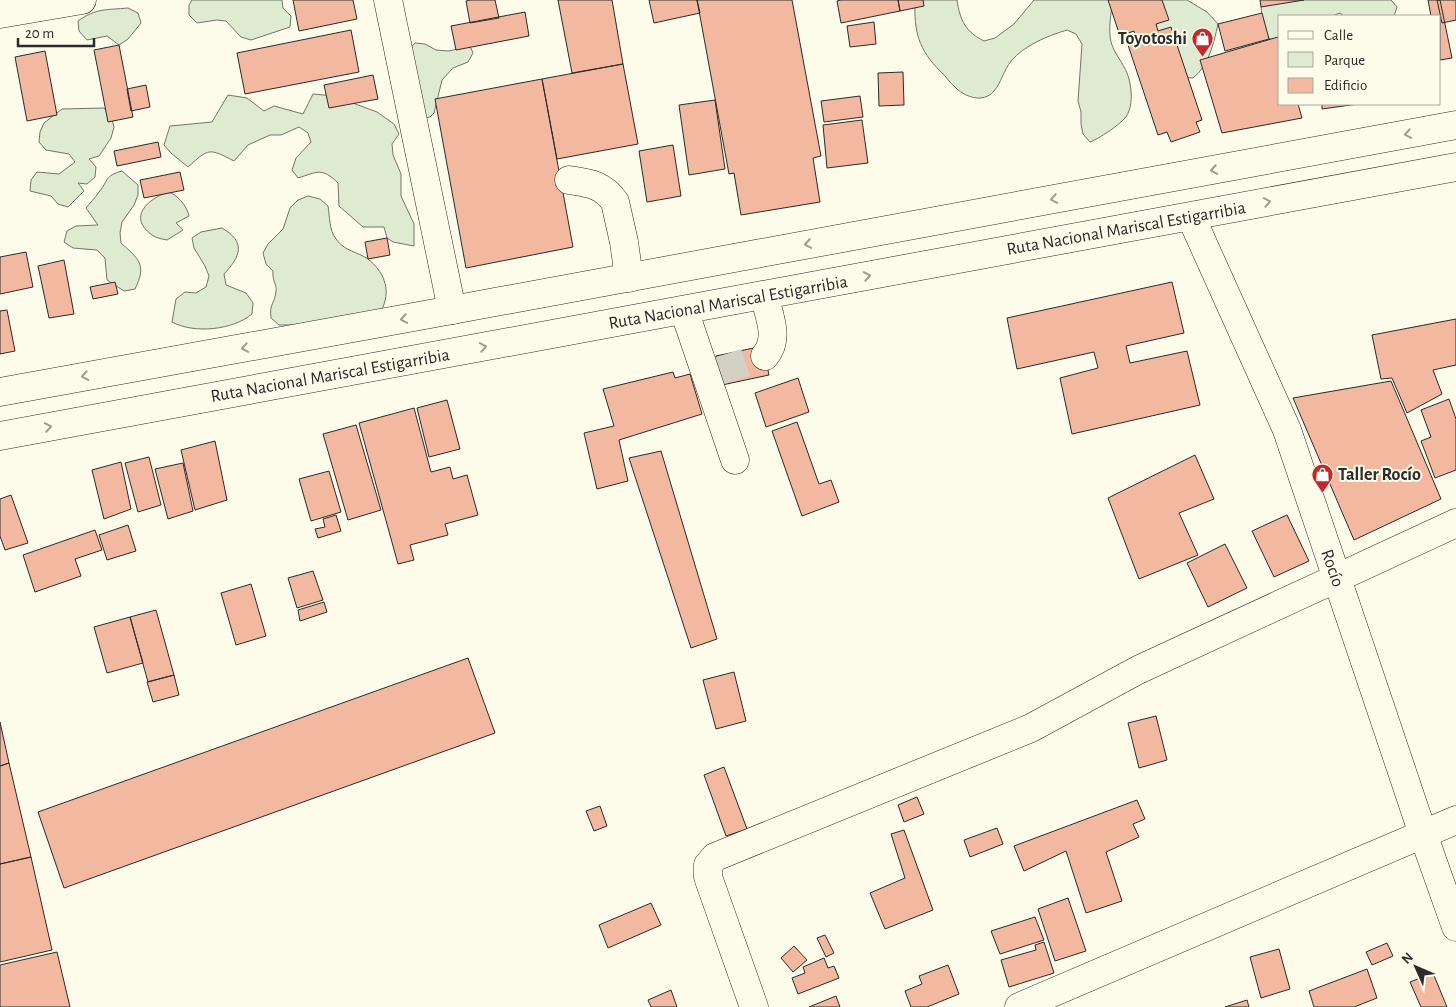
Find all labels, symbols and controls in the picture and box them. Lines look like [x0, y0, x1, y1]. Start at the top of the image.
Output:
scale bar [18, 15, 94, 47]
legend [1278, 15, 1441, 105]
text: 20 m [25, 26, 54, 41]
shop icon: Toyotoshi [1191, 26, 1215, 57]
text: Calle [1324, 28, 1353, 43]
place label: Toyotoshi [1118, 30, 1187, 48]
text: Parque [1324, 53, 1365, 68]
text: Edificio [1324, 78, 1367, 93]
one-way arrow [1404, 128, 1412, 139]
one-way arrow [1209, 164, 1218, 174]
one-way arrow [1050, 194, 1058, 204]
one-way arrow [1263, 198, 1272, 208]
street label: Ruta Nacional Mariscal Estigarribia [1005, 199, 1247, 259]
one-way arrow [804, 239, 813, 249]
one-way arrow [862, 272, 871, 282]
street label: Ruta Nacional Mariscal Estigarribia [607, 273, 849, 333]
one-way arrow [400, 313, 409, 323]
one-way arrow [240, 342, 249, 352]
one-way arrow [479, 342, 488, 352]
street label: Ruta Nacional Mariscal Estigarribia [209, 346, 451, 406]
one-way arrow [80, 371, 89, 381]
one-way arrow [44, 422, 52, 432]
shop icon: Taller Rocío [1310, 462, 1334, 493]
place label: Taller Rocío [1338, 466, 1421, 484]
street label: Rocío [1317, 547, 1347, 590]
north arrow [1391, 942, 1441, 992]
text: N [1399, 950, 1416, 967]

